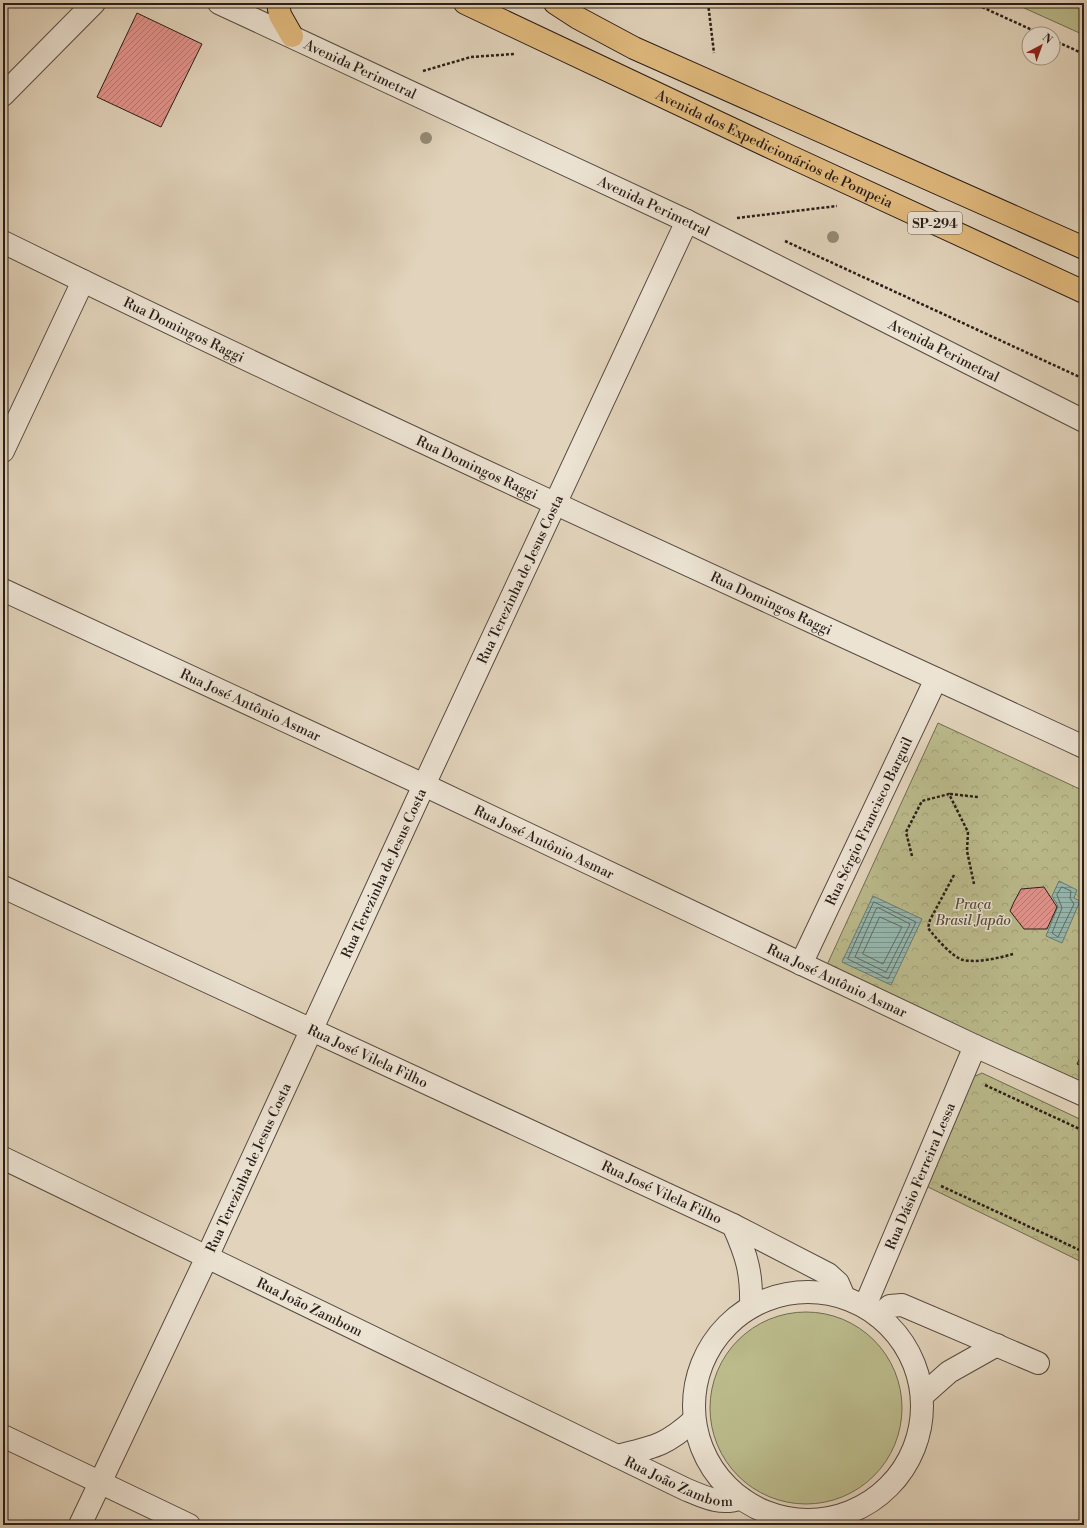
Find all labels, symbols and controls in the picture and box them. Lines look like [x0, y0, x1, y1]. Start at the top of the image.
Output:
north arrow [1021, 26, 1061, 66]
text: N [1039, 31, 1055, 48]
street label: Avenida Perimetral [300, 35, 419, 104]
street label: Avenida dos Expedicionários de Pompeia [652, 86, 896, 213]
street label: Avenida Perimetral [594, 172, 713, 241]
road number: SP-294 [908, 212, 962, 234]
street label: Rua Domingos Raggi [120, 294, 247, 367]
street label: Avenida Perimetral [884, 315, 1002, 387]
street label: Rua Domingos Raggi [413, 432, 541, 504]
street label: Rua Terezinha de Jesus Costa [474, 491, 568, 667]
street label: Rua Domingos Raggi [707, 568, 835, 640]
street label: Rua José Antônio Asmar [177, 665, 324, 746]
street label: Rua Sérgio Francisco Barguil [822, 734, 917, 909]
street label: Rua Terezinha de Jesus Costa [338, 785, 431, 961]
street label: Rua José Antônio Asmar [471, 802, 617, 884]
park label: Praça Brasil Japão [934, 896, 1011, 930]
street label: Rua José Antônio Asmar [764, 941, 910, 1022]
street label: Rua José Vilela Filho [304, 1021, 431, 1093]
street label: Rua Terezinha de Jesus Costa [202, 1080, 296, 1256]
street label: Rua Dásio Ferreira Lessa [882, 1099, 960, 1253]
street label: Rua José Vilela Filho [598, 1157, 725, 1229]
street label: Rua João Zambom [253, 1274, 365, 1341]
street label: Rua João Zambom [621, 1453, 733, 1511]

